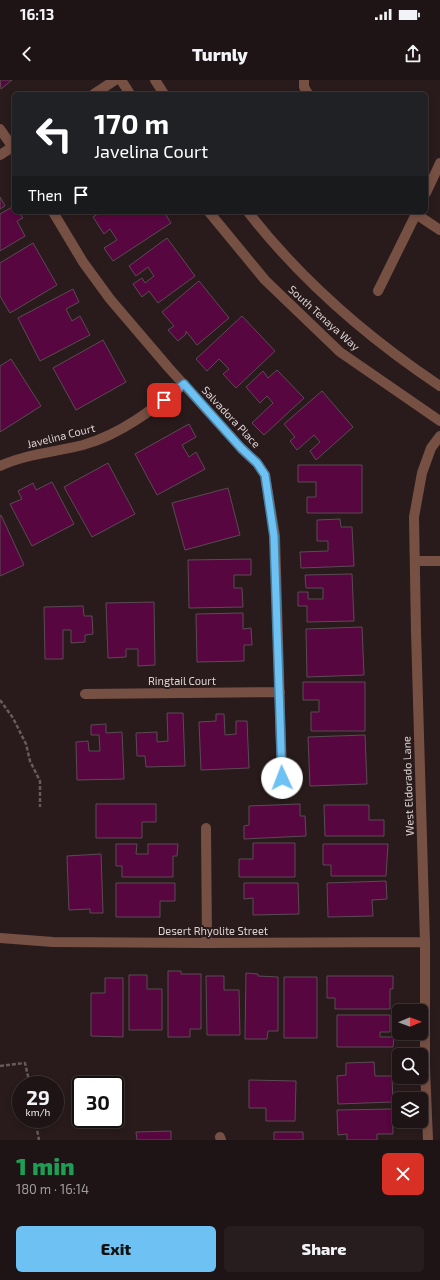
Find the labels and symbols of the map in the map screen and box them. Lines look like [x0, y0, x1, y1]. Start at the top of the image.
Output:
street label: South Tenaya Way [286, 282, 363, 353]
pin [147, 383, 181, 417]
street label: Salvadora Place [200, 383, 263, 450]
street label: Javelina Court [25, 421, 96, 450]
street label: Ringtail Court [148, 674, 216, 687]
street label: West Eldorado Lane [399, 736, 416, 836]
position arrow [261, 757, 303, 799]
street label: Desert Rhyolite Street [158, 924, 268, 937]
north arrow [392, 1004, 428, 1040]
speed limit sign: 30 [72, 1076, 124, 1128]

